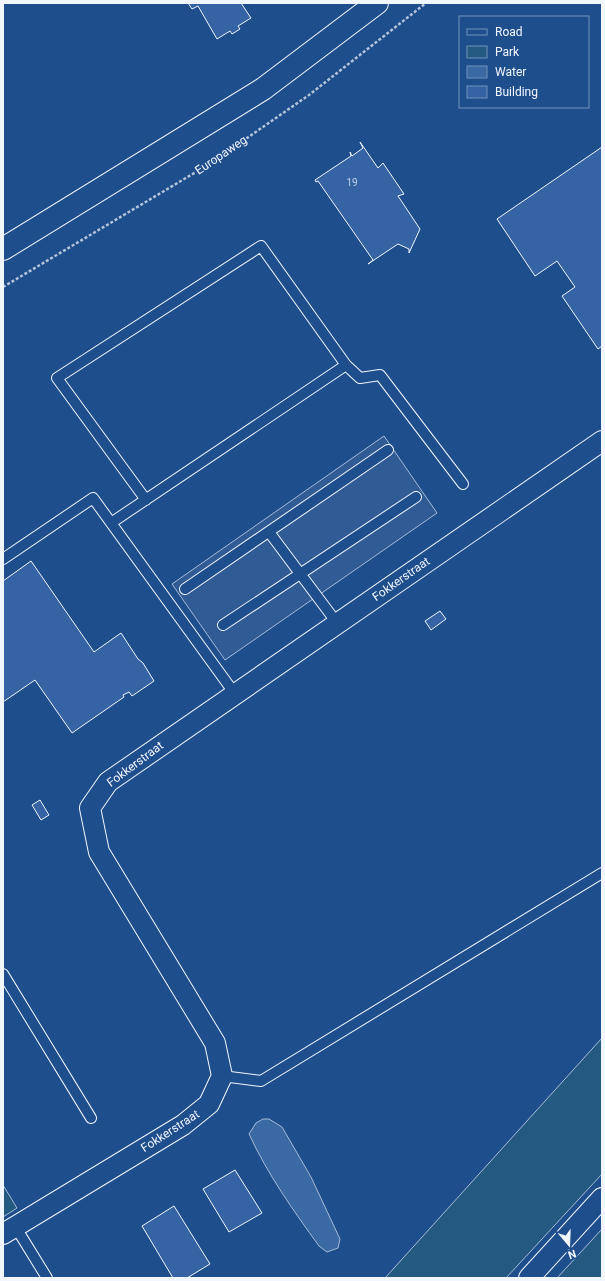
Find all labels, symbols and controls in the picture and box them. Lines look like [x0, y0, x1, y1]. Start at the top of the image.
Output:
legend [459, 16, 589, 108]
text: Road [495, 25, 523, 39]
text: Park [495, 45, 520, 59]
text: Water [495, 65, 526, 79]
text: Building [495, 85, 538, 99]
street label: Europaweg [192, 133, 250, 177]
house number: 19 [346, 177, 358, 188]
street label: Fokkerstraat [370, 554, 432, 604]
street label: Fokkerstraat [104, 738, 166, 790]
street label: Fokkerstraat [138, 1107, 202, 1155]
north arrow [549, 1225, 589, 1265]
text: N [566, 1247, 578, 1261]

